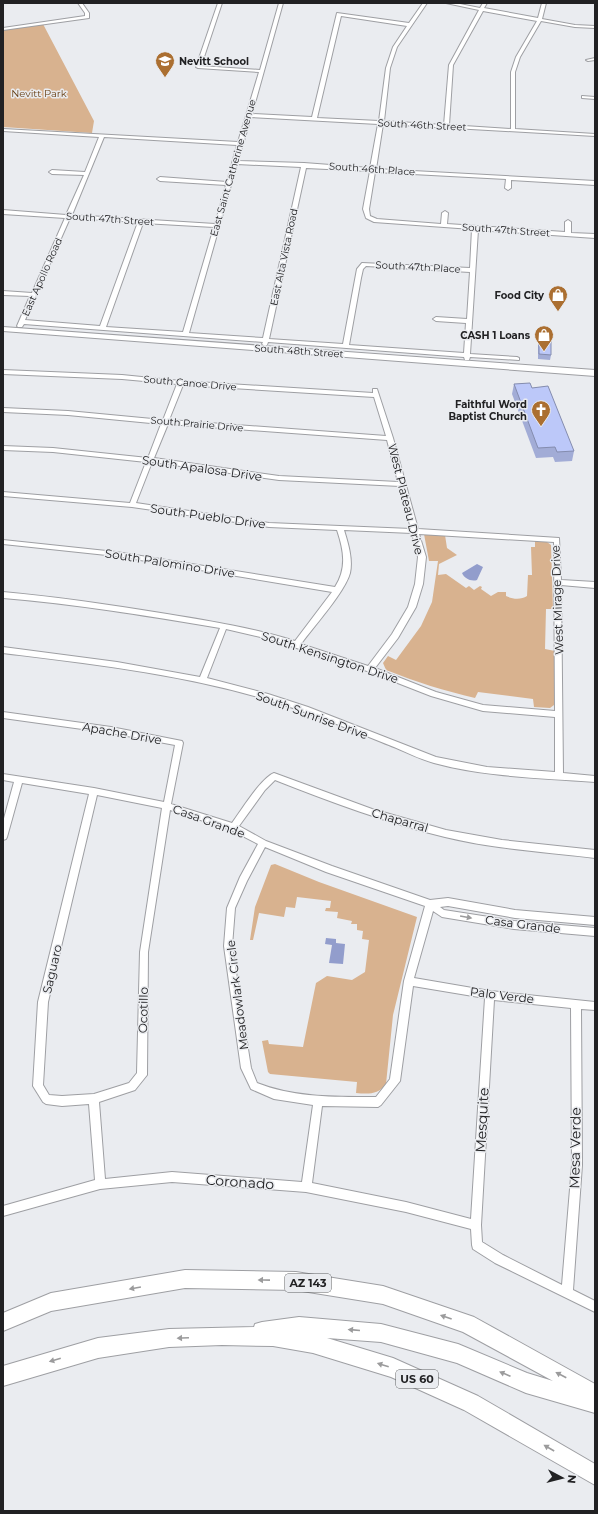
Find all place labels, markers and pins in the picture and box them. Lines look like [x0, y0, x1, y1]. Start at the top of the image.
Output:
school or university icon: Nevitt School [154, 50, 176, 78]
place label: Nevitt School [179, 55, 249, 68]
shop icon: Food City [547, 284, 569, 312]
place label: Food City [495, 289, 545, 302]
shop icon: CASH 1 Loans [533, 324, 555, 352]
place label: CASH 1 Loans [460, 329, 531, 342]
place label: Faithful Word Baptist Church [448, 398, 527, 423]
church icon: Faithful Word Baptist Church [530, 399, 552, 427]

